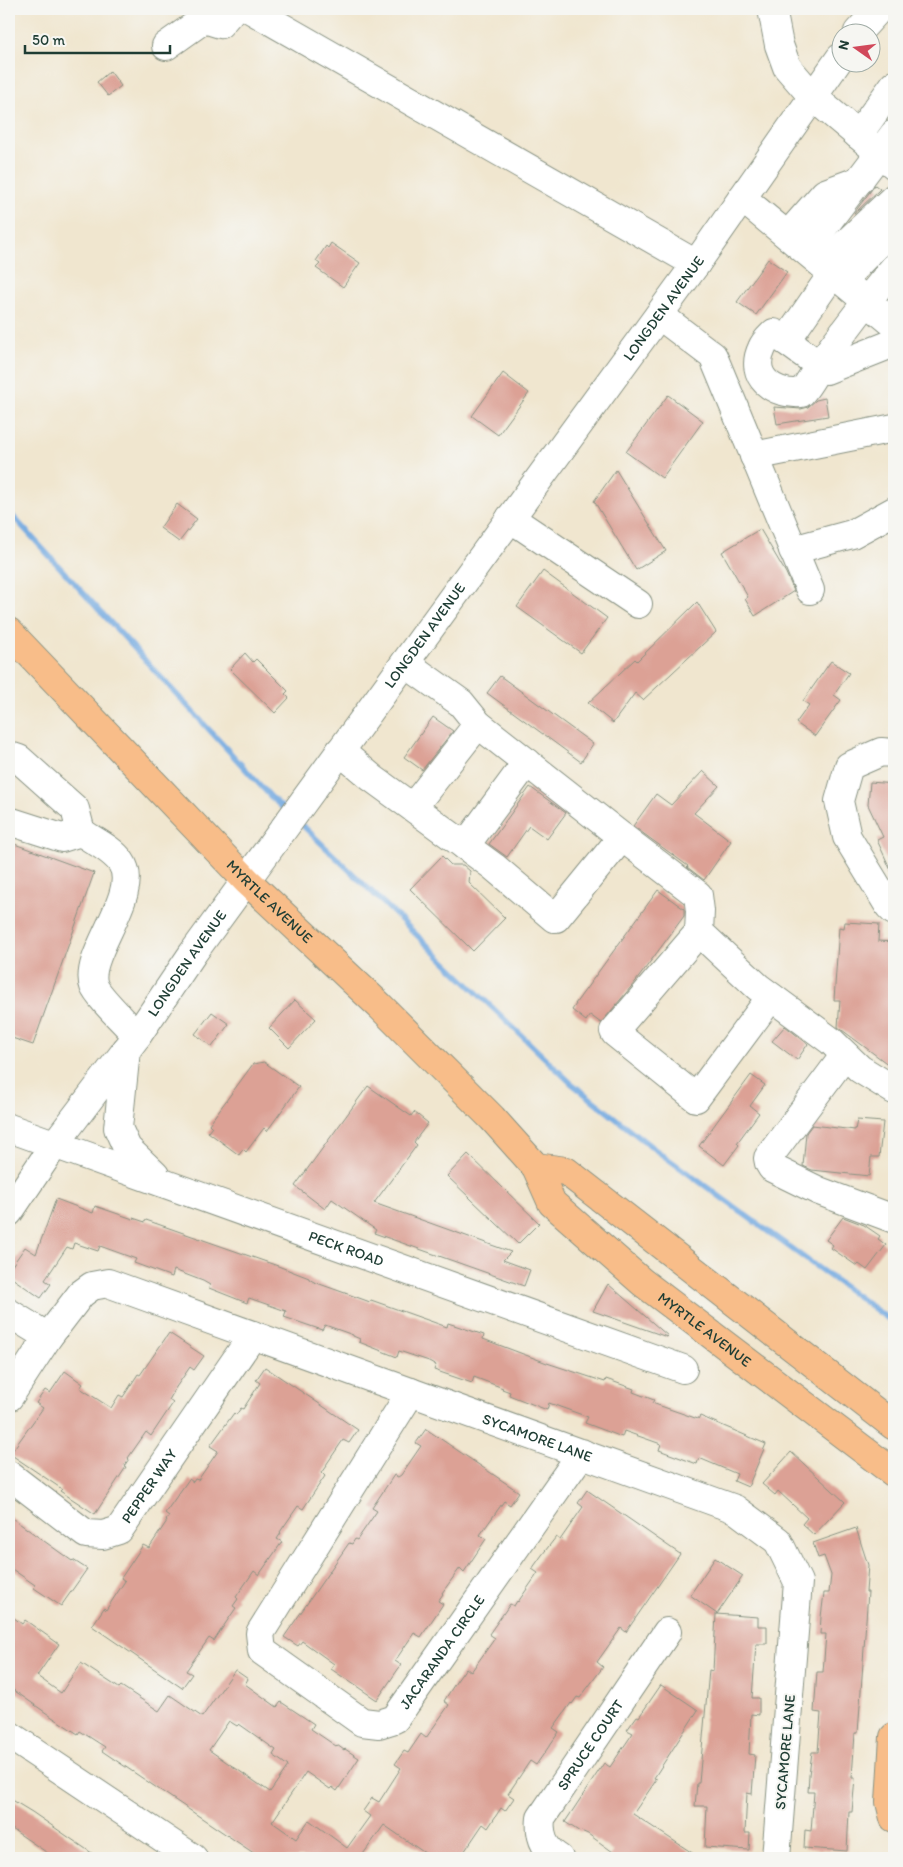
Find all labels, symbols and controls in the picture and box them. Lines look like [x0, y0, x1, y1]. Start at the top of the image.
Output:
scale bar [25, 22, 170, 54]
north arrow [830, 22, 880, 72]
text: 50 m [32, 31, 65, 49]
text: N [834, 38, 853, 52]
street label: LONGDEN AVENUE [619, 252, 708, 364]
street label: LONGDEN AVENUE [380, 579, 469, 692]
street label: MYRTLE AVENUE [223, 856, 316, 947]
street label: LONGDEN AVENUE [144, 906, 230, 1020]
street label: PECK ROAD [306, 1227, 386, 1270]
street label: MYRTLE AVENUE [654, 1288, 755, 1371]
street label: SYCAMORE LANE [480, 1410, 595, 1466]
street label: PEPPER WAY [117, 1445, 181, 1527]
street label: JACARANDA CIRCLE [396, 1591, 489, 1713]
street label: SYCAMORE LANE [771, 1694, 799, 1810]
street label: SPRUCE COURT [553, 1696, 628, 1794]

